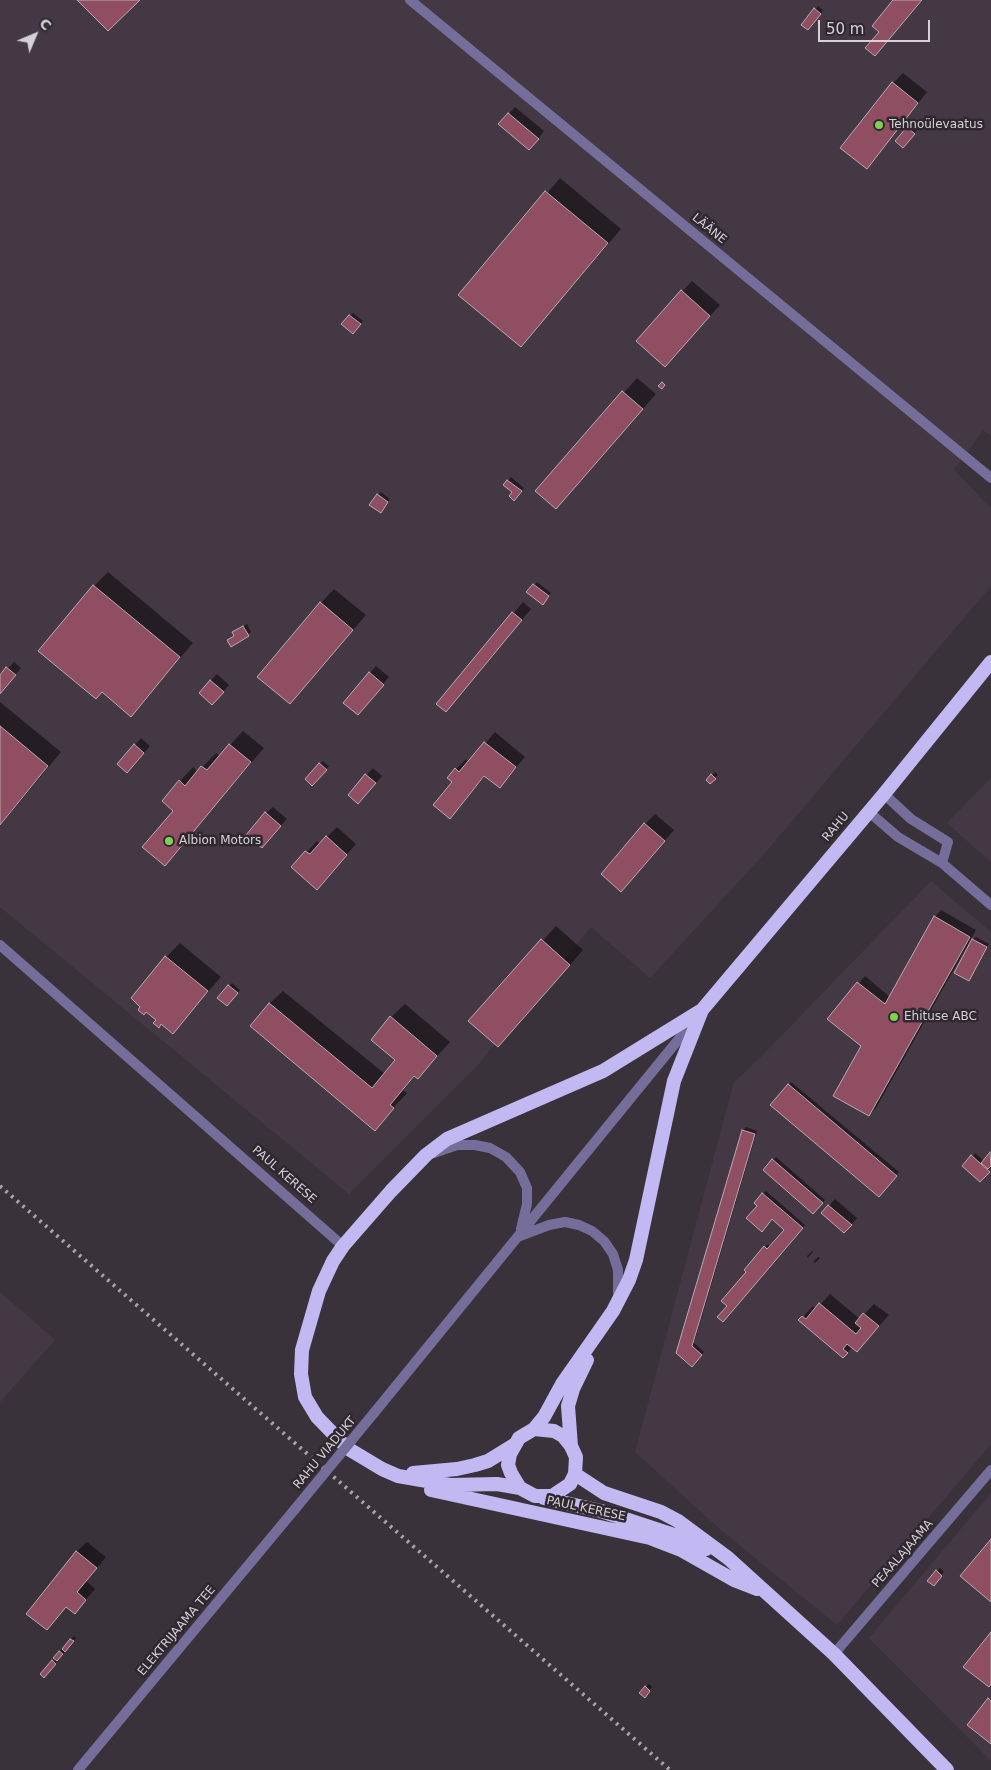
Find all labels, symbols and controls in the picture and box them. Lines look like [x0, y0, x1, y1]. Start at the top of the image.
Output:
north arrow [10, 10, 60, 60]
scale bar [821, 10, 934, 42]
text: С [36, 15, 55, 34]
text: 50 m [826, 20, 864, 38]
place label: Tehnoülevaatus [889, 118, 983, 132]
marker: Tehnoülevaatus [873, 119, 885, 131]
street label: LÄÄNE [689, 211, 729, 247]
street label: RAHU [820, 809, 852, 845]
place label: Albion Motors [179, 834, 261, 848]
marker: Albion Motors [163, 835, 175, 847]
place label: Ehituse ABC [904, 1010, 977, 1024]
marker: Ehituse ABC [888, 1011, 900, 1023]
street label: PAUL KERESE [249, 1143, 319, 1207]
street label: RAHU VIADUKT [291, 1414, 359, 1492]
street label: PAUL KERESE [545, 1494, 627, 1524]
street label: PEAALAJAAMA [870, 1517, 936, 1591]
street label: ELEKTRIJAAMA TEE [135, 1583, 219, 1679]

